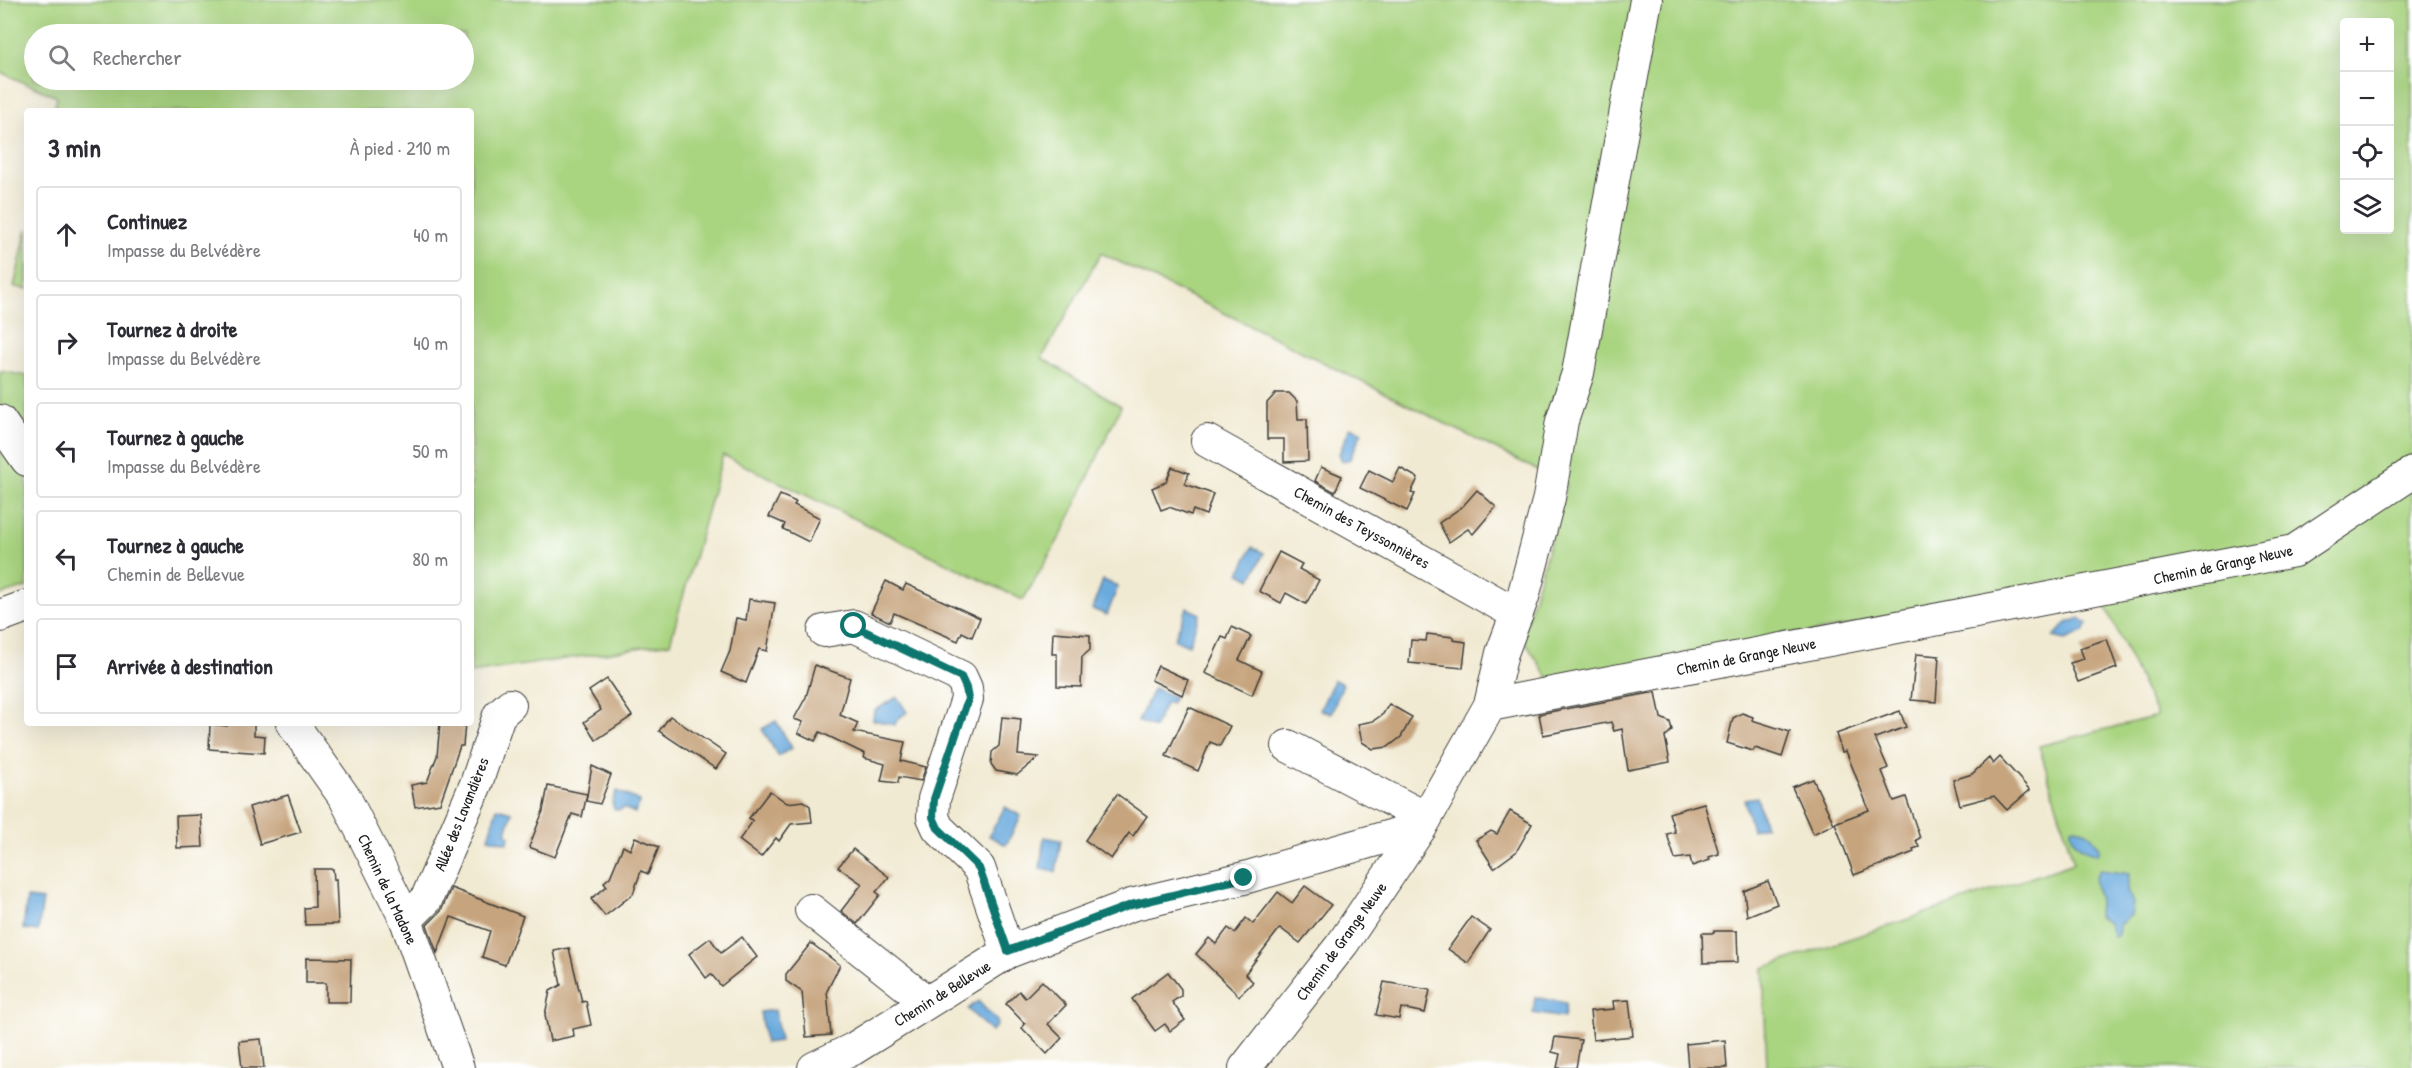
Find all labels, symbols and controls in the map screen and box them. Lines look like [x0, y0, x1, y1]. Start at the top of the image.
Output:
map controls [2340, 18, 2394, 234]
button: + [2340, 18, 2394, 72]
search box [24, 24, 474, 90]
icon: search [45, 41, 78, 74]
text: Rechercher [93, 42, 182, 72]
button: − [2340, 72, 2394, 126]
button: locate [2340, 126, 2394, 180]
text: 3 min [48, 130, 101, 165]
text: À pied · 210 m [350, 134, 450, 161]
button: layers [2340, 180, 2394, 234]
text: Continuez [107, 206, 187, 236]
icon: ahead [50, 218, 83, 251]
text: 40 m [413, 221, 448, 248]
text: Impasse du Belvédère [107, 236, 261, 263]
text: Tournez à droite [107, 314, 237, 344]
icon: right [50, 326, 83, 359]
text: 40 m [413, 329, 448, 356]
text: Impasse du Belvédère [107, 344, 261, 371]
text: Tournez à gauche [107, 422, 244, 452]
icon: left [50, 434, 83, 467]
text: 50 m [412, 437, 448, 464]
text: Impasse du Belvédère [107, 452, 261, 479]
street label: Chemin des Teyssonnières [1290, 480, 1434, 574]
text: Tournez à gauche [107, 530, 244, 560]
street label: Chemin de Grange Neuve [2151, 538, 2295, 590]
icon: left [50, 542, 83, 575]
text: 80 m [412, 545, 448, 572]
text: Chemin de Bellevue [107, 560, 245, 587]
route start [840, 612, 866, 638]
street label: Chemin de Grange Neuve [1674, 632, 1818, 680]
icon: arrive [50, 650, 83, 683]
text: Arrivée à destination [107, 651, 273, 681]
street label: Allée des Lavandières [428, 754, 494, 874]
street label: Chemin de la Madone [353, 830, 424, 949]
route end [1230, 864, 1256, 890]
street label: Chemin de Grange Neuve [1290, 877, 1392, 1005]
street label: Chemin de Bellevue [889, 954, 995, 1032]

